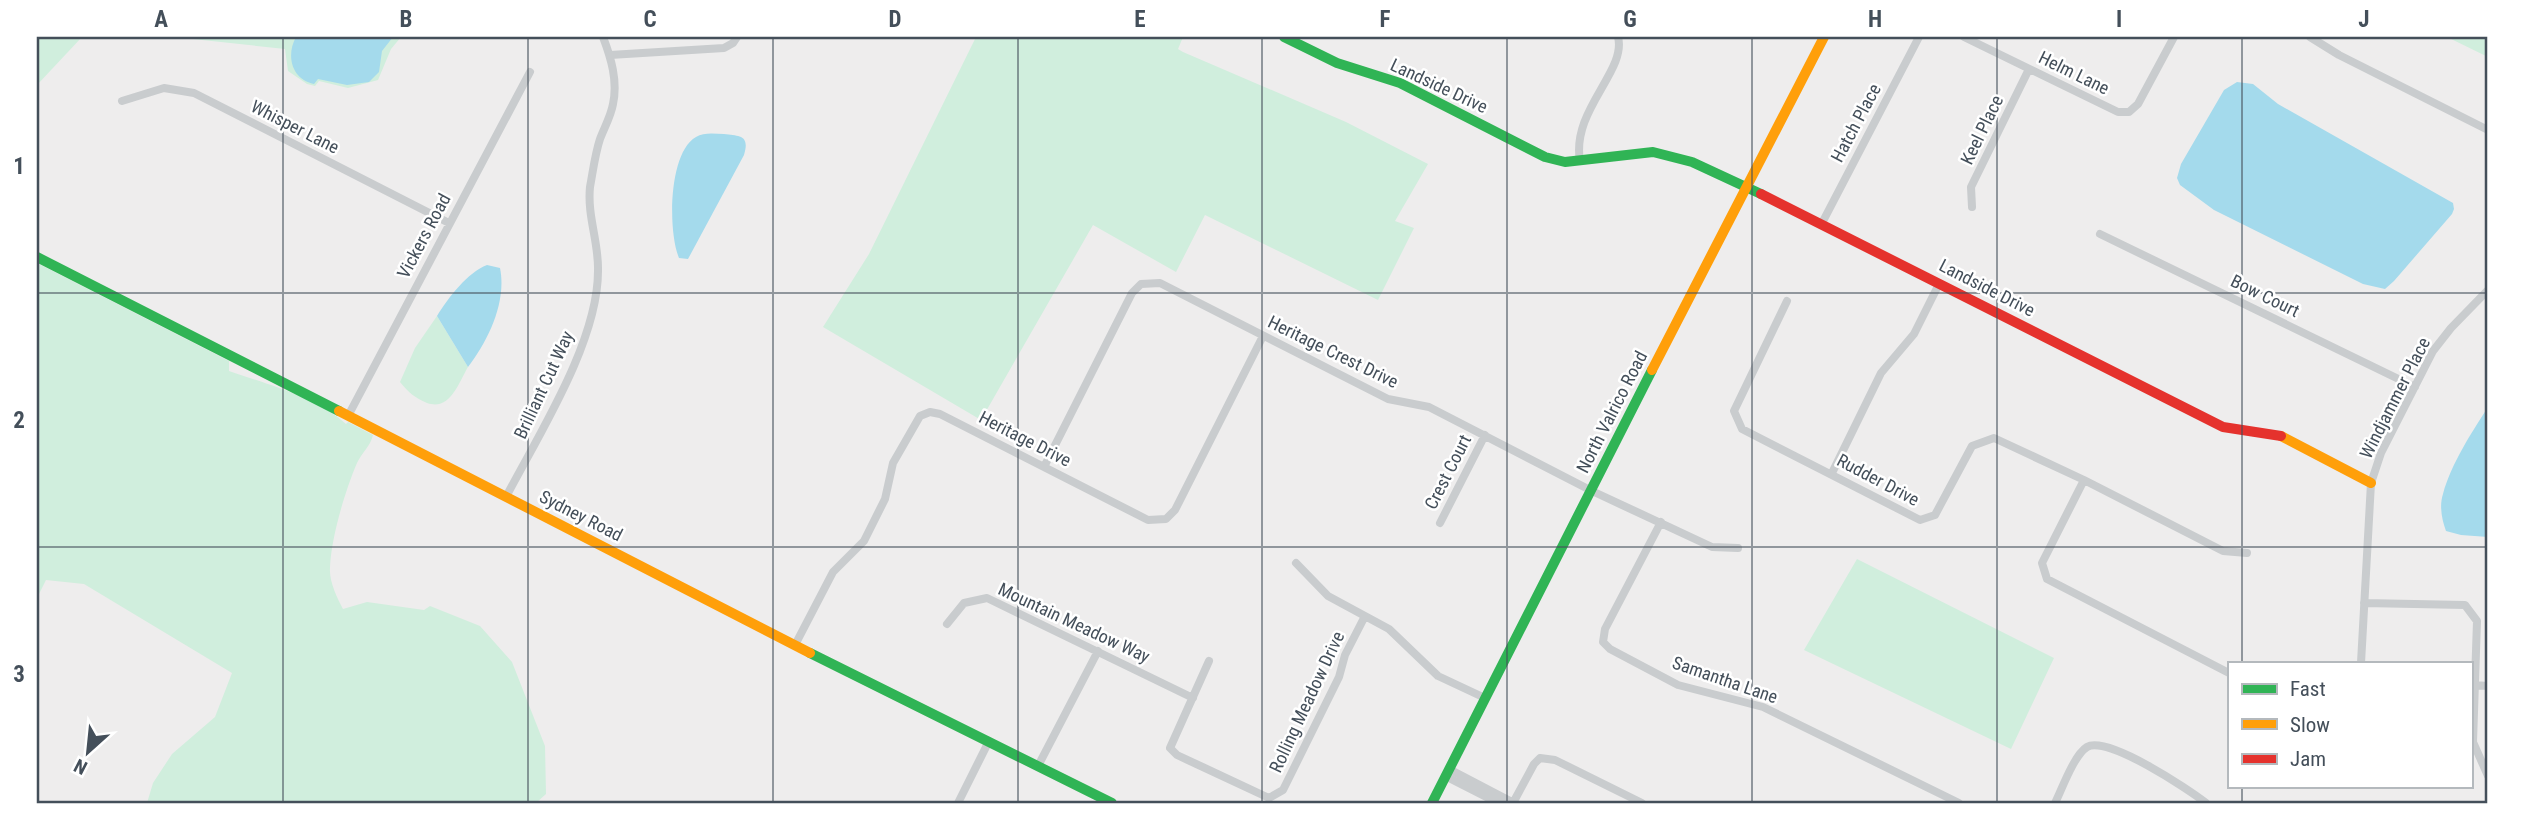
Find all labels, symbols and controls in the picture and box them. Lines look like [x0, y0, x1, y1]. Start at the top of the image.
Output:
text: A [154, 6, 168, 33]
text: B [400, 6, 412, 33]
text: C [643, 6, 657, 33]
text: D [889, 6, 902, 33]
text: E [1134, 6, 1146, 33]
text: F [1380, 6, 1391, 33]
text: G [1623, 6, 1637, 33]
text: H [1868, 6, 1882, 33]
text: I [2116, 6, 2122, 33]
text: J [2358, 6, 2370, 33]
street label: Helm Lane [2036, 47, 2113, 99]
street label: Landside Drive [1387, 54, 1491, 117]
street label: Hatch Place [1826, 80, 1885, 166]
street label: Keel Place [1956, 92, 2007, 168]
street label: Whisper Lane [248, 95, 343, 158]
text: 1 [13, 153, 25, 180]
street label: Vickers Road [392, 190, 455, 282]
street label: Landside Drive [1936, 254, 2039, 321]
street label: Bow Court [2227, 270, 2303, 321]
street label: Heritage Crest Drive [1265, 311, 1402, 392]
street label: Brilliant Cut Way [509, 327, 578, 442]
street label: Windjammer Place [2355, 334, 2434, 462]
street label: North Valrico Road [1572, 347, 1651, 476]
street label: Heritage Drive [976, 406, 1075, 471]
text: 2 [13, 407, 25, 434]
street label: Crest Court [1420, 431, 1475, 513]
street label: Rudder Drive [1834, 449, 1923, 510]
street label: Sydney Road [536, 486, 626, 545]
street label: Mountain Meadow Way [995, 578, 1154, 667]
street label: Rolling Meadow Drive [1265, 628, 1348, 776]
street label: Samantha Lane [1670, 652, 1781, 707]
text: 3 [13, 661, 25, 688]
legend [2228, 662, 2472, 788]
text: Fast [2290, 677, 2326, 701]
text: Slow [2290, 713, 2330, 737]
north arrow [52, 718, 122, 788]
text: Jam [2290, 747, 2326, 771]
text: N [70, 754, 91, 780]

